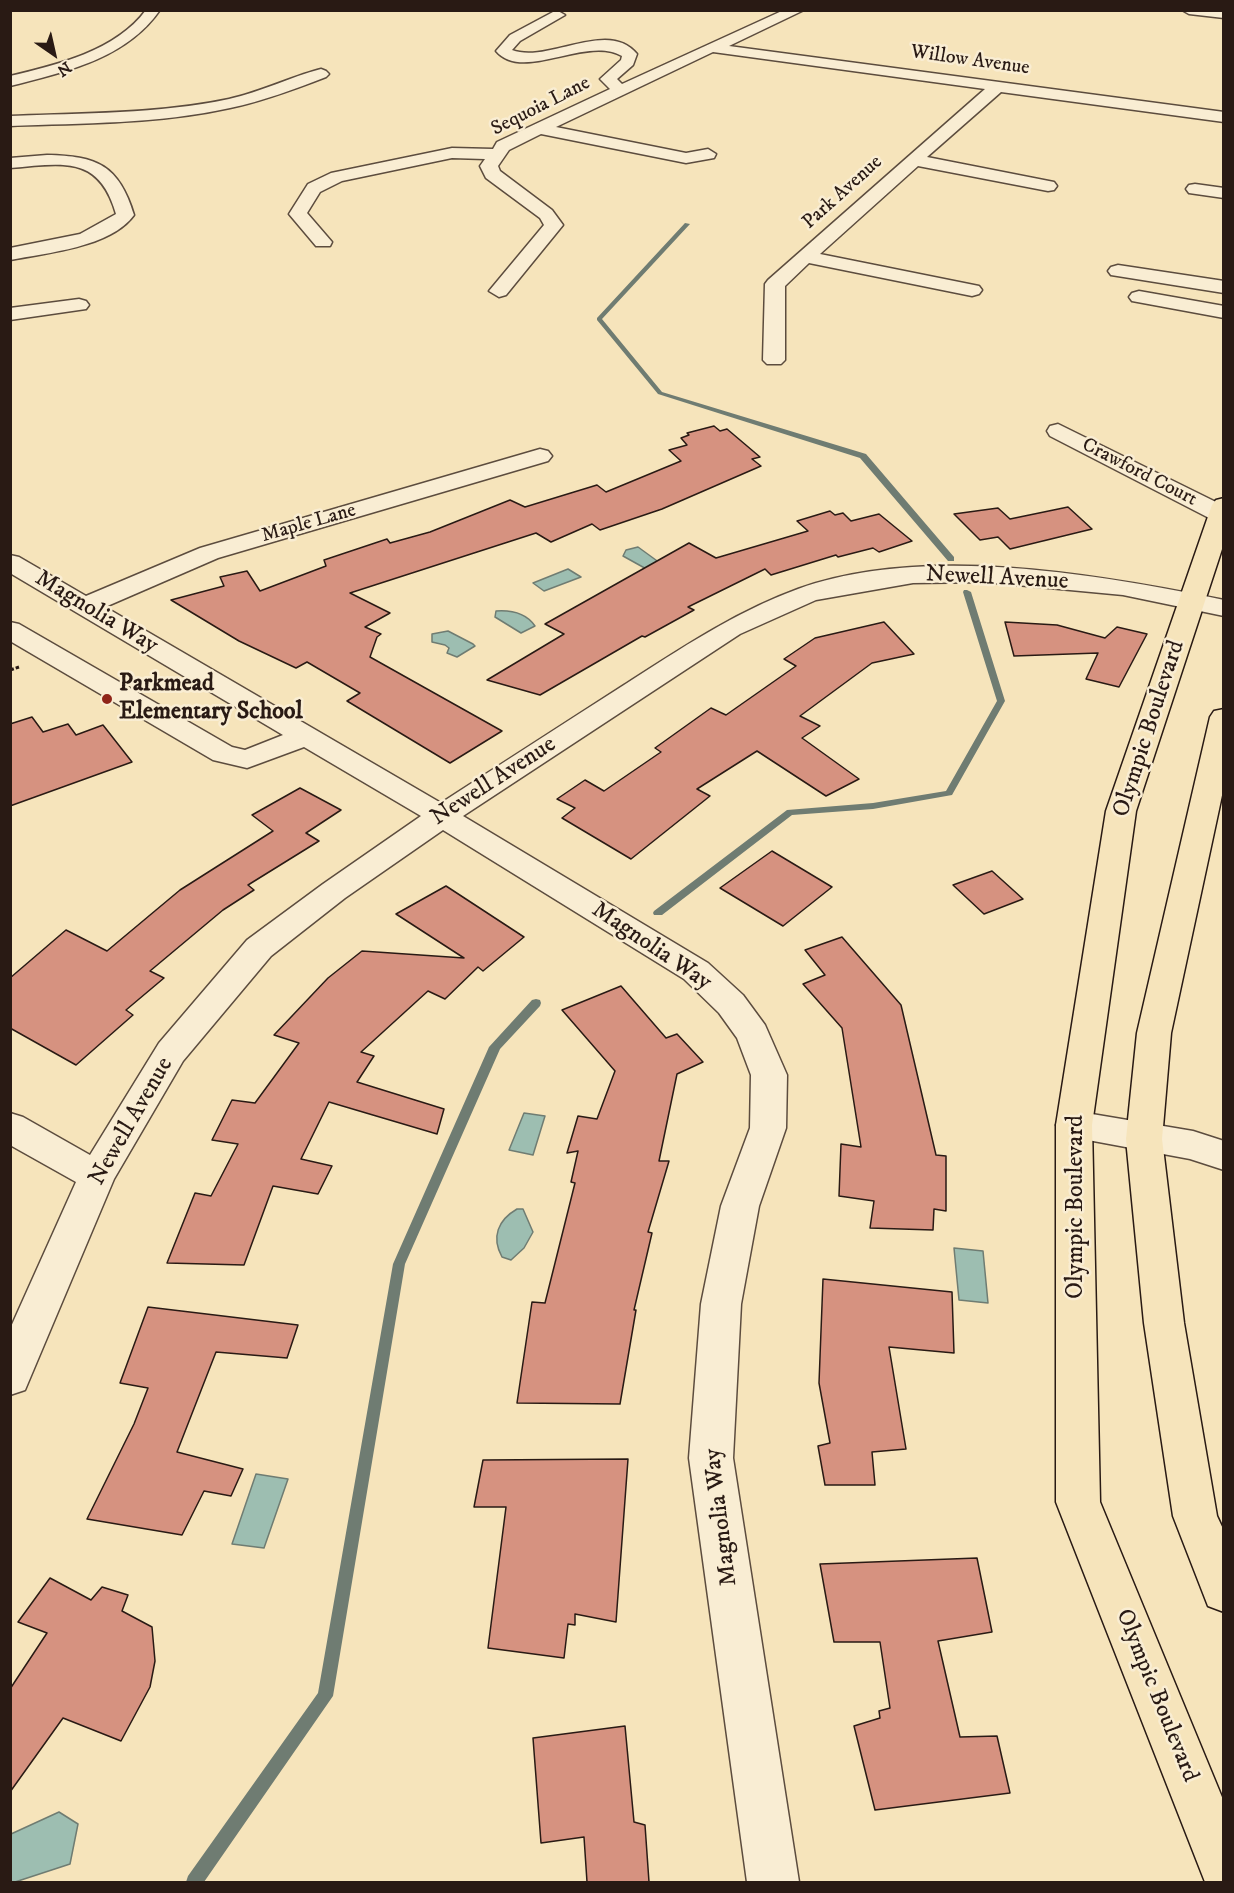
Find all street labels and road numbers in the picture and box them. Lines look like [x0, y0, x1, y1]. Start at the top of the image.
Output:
street label: Willow Avenue [909, 41, 1031, 81]
street label: Sequoia Lane [488, 72, 594, 142]
street label: Park Avenue [798, 151, 888, 235]
street label: Crawford Court [1077, 434, 1201, 512]
street label: Maple Lane [259, 499, 359, 549]
street label: Newell Avenue [925, 561, 1069, 597]
street label: Magnolia Way [29, 565, 163, 661]
street label: Olympic Boulevard [1108, 637, 1192, 821]
street label: Newell Avenue [426, 731, 562, 833]
street label: Magnolia Way [585, 896, 717, 998]
street label: Newell Avenue [84, 1053, 180, 1191]
street label: Olympic Boulevard [1063, 1115, 1091, 1299]
street label: Magnolia Way [699, 1446, 745, 1588]
street label: Olympic Boulevard [1108, 1605, 1204, 1787]

